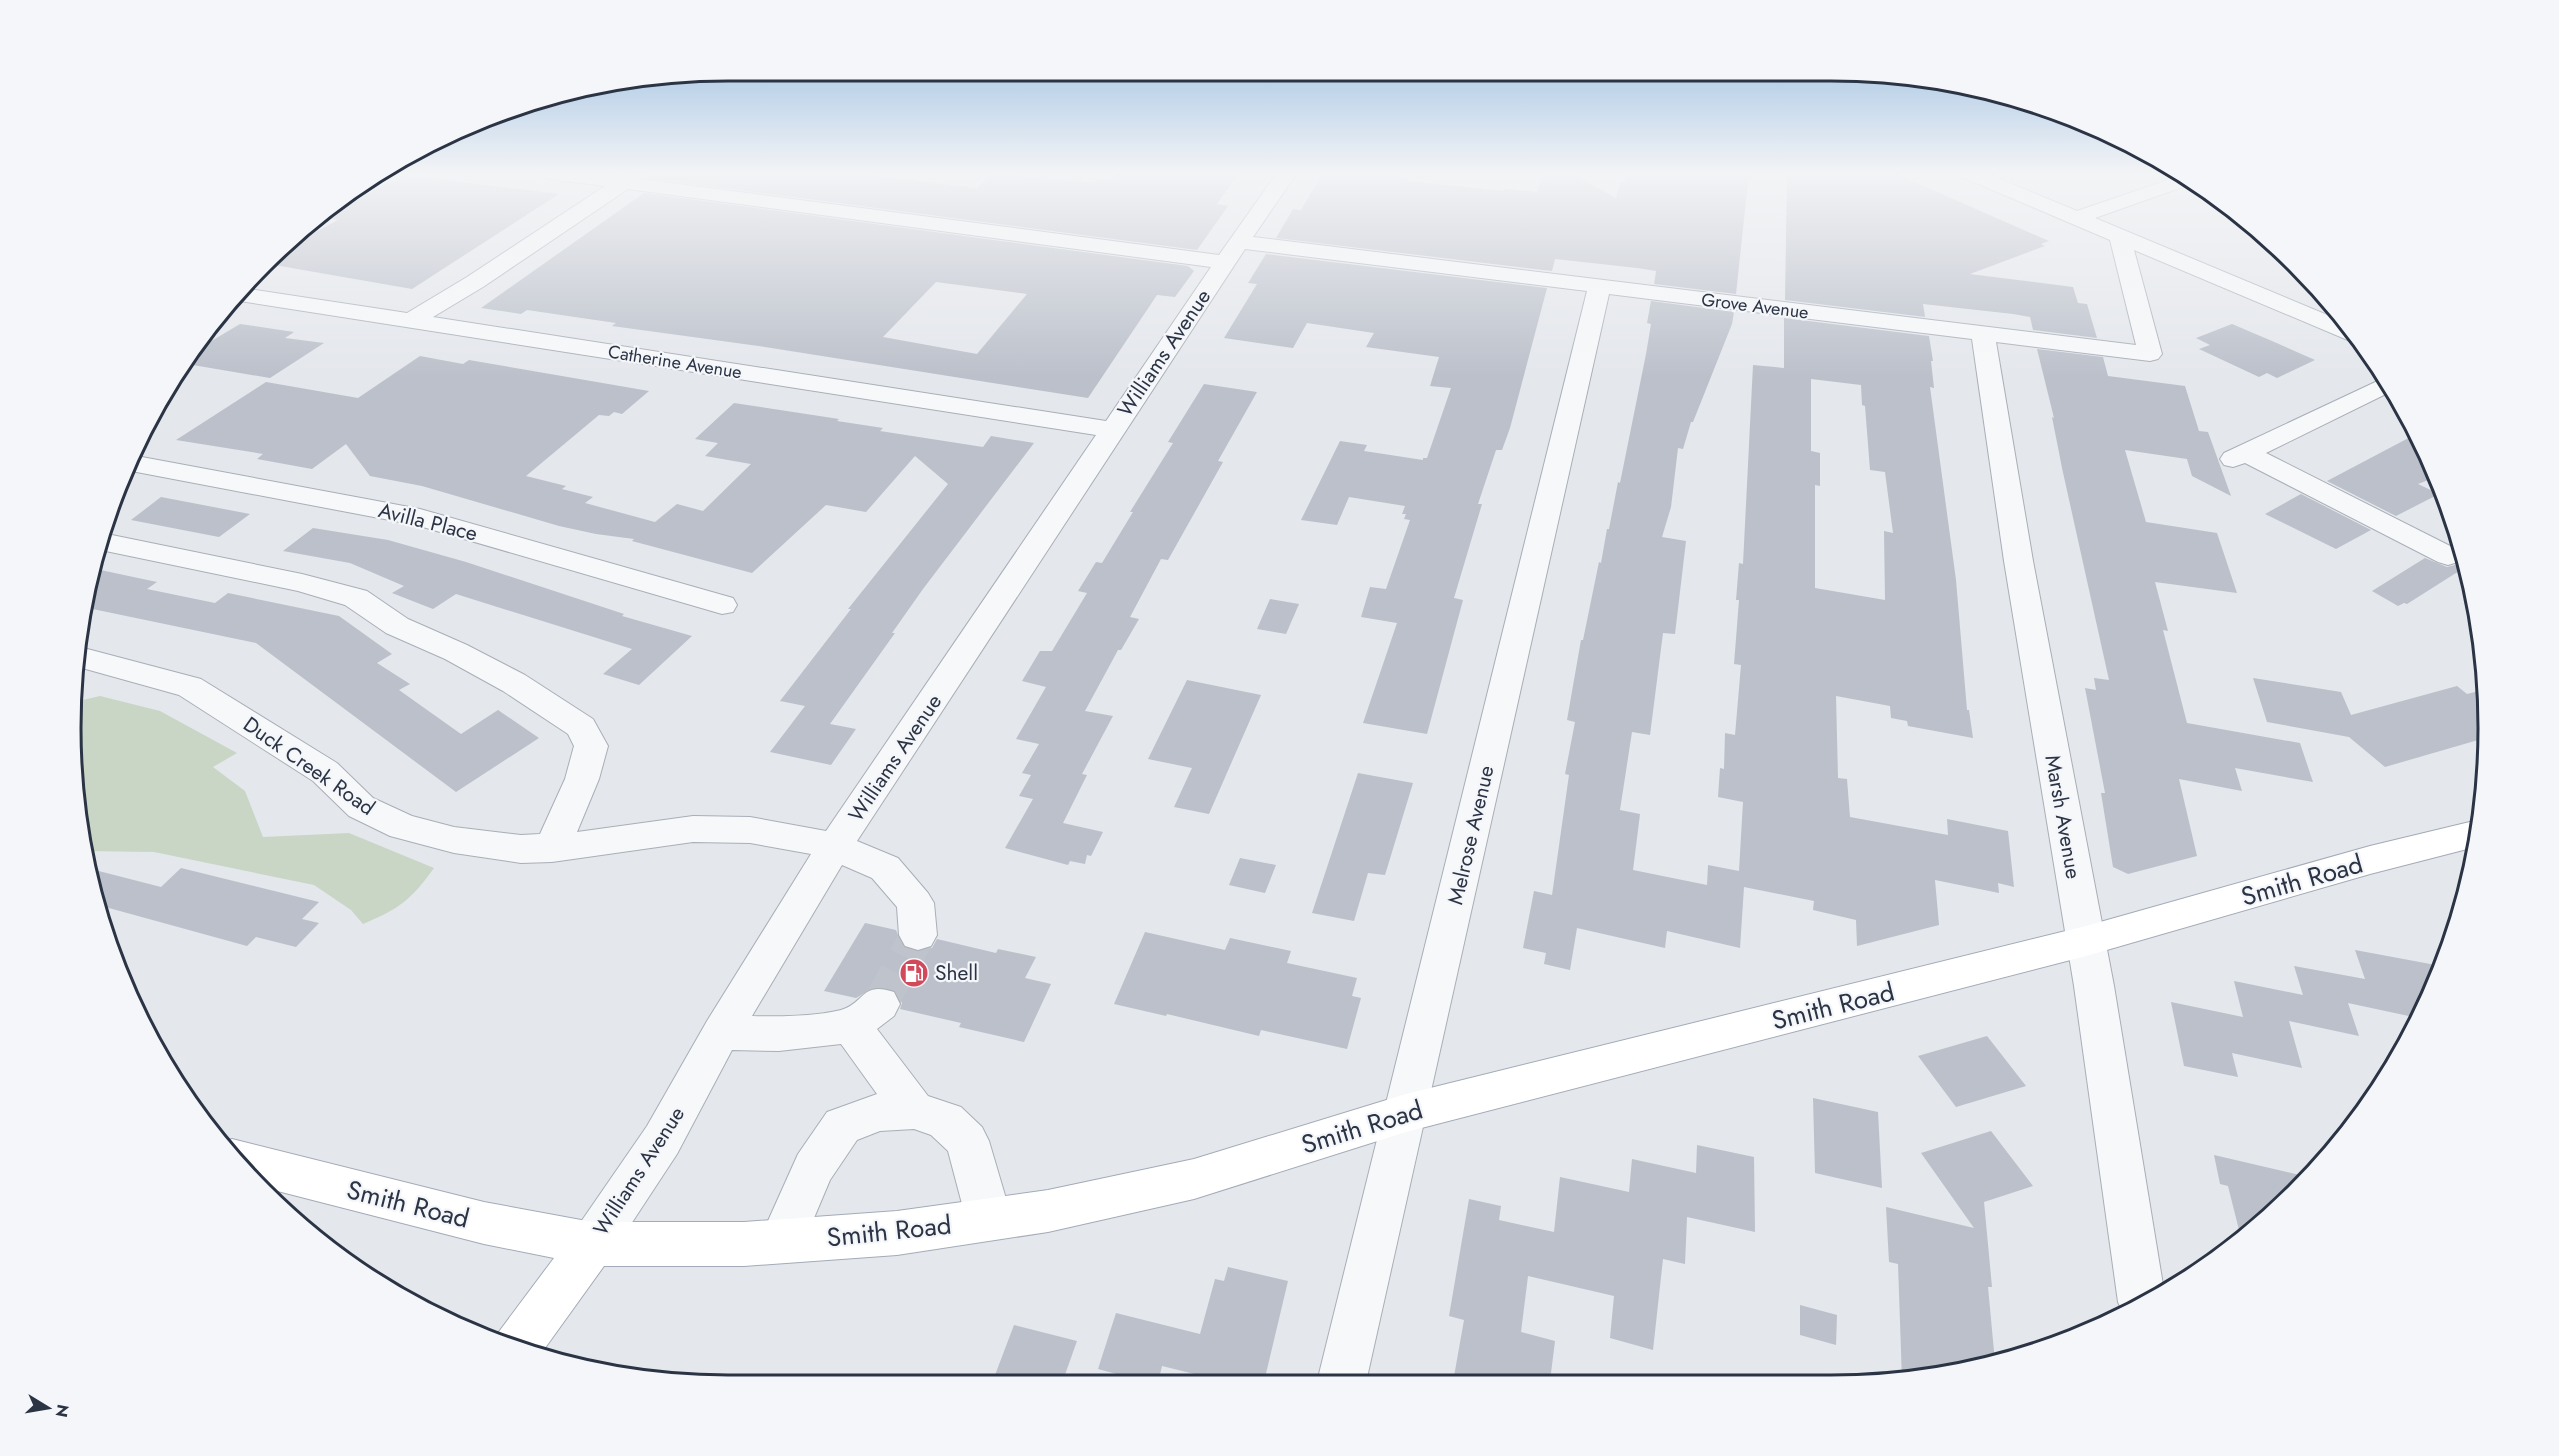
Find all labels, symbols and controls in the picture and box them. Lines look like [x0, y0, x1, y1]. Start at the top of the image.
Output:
street label: Williams Avenue [1110, 283, 1218, 423]
street label: Grove Avenue [1700, 287, 1810, 325]
street label: Catherine Avenue [606, 339, 744, 385]
street label: Avilla Place [375, 495, 481, 549]
street label: Williams Avenue [841, 688, 949, 828]
street label: Duck Creek Road [237, 709, 381, 823]
street label: Marsh Avenue [2037, 753, 2089, 882]
street label: Melrose Avenue [1440, 762, 1502, 908]
street label: Smith Road [2237, 845, 2367, 915]
fuel station icon: Shell [898, 957, 930, 989]
place label: Shell [935, 958, 978, 988]
street label: Smith Road [1768, 972, 1898, 1040]
street label: Smith Road [1297, 1091, 1427, 1163]
street label: Williams Avenue [586, 1101, 692, 1241]
street label: Smith Road [343, 1170, 473, 1238]
street label: Smith Road [825, 1206, 953, 1256]
north arrow [18, 1378, 78, 1438]
text: N [50, 1402, 75, 1419]

